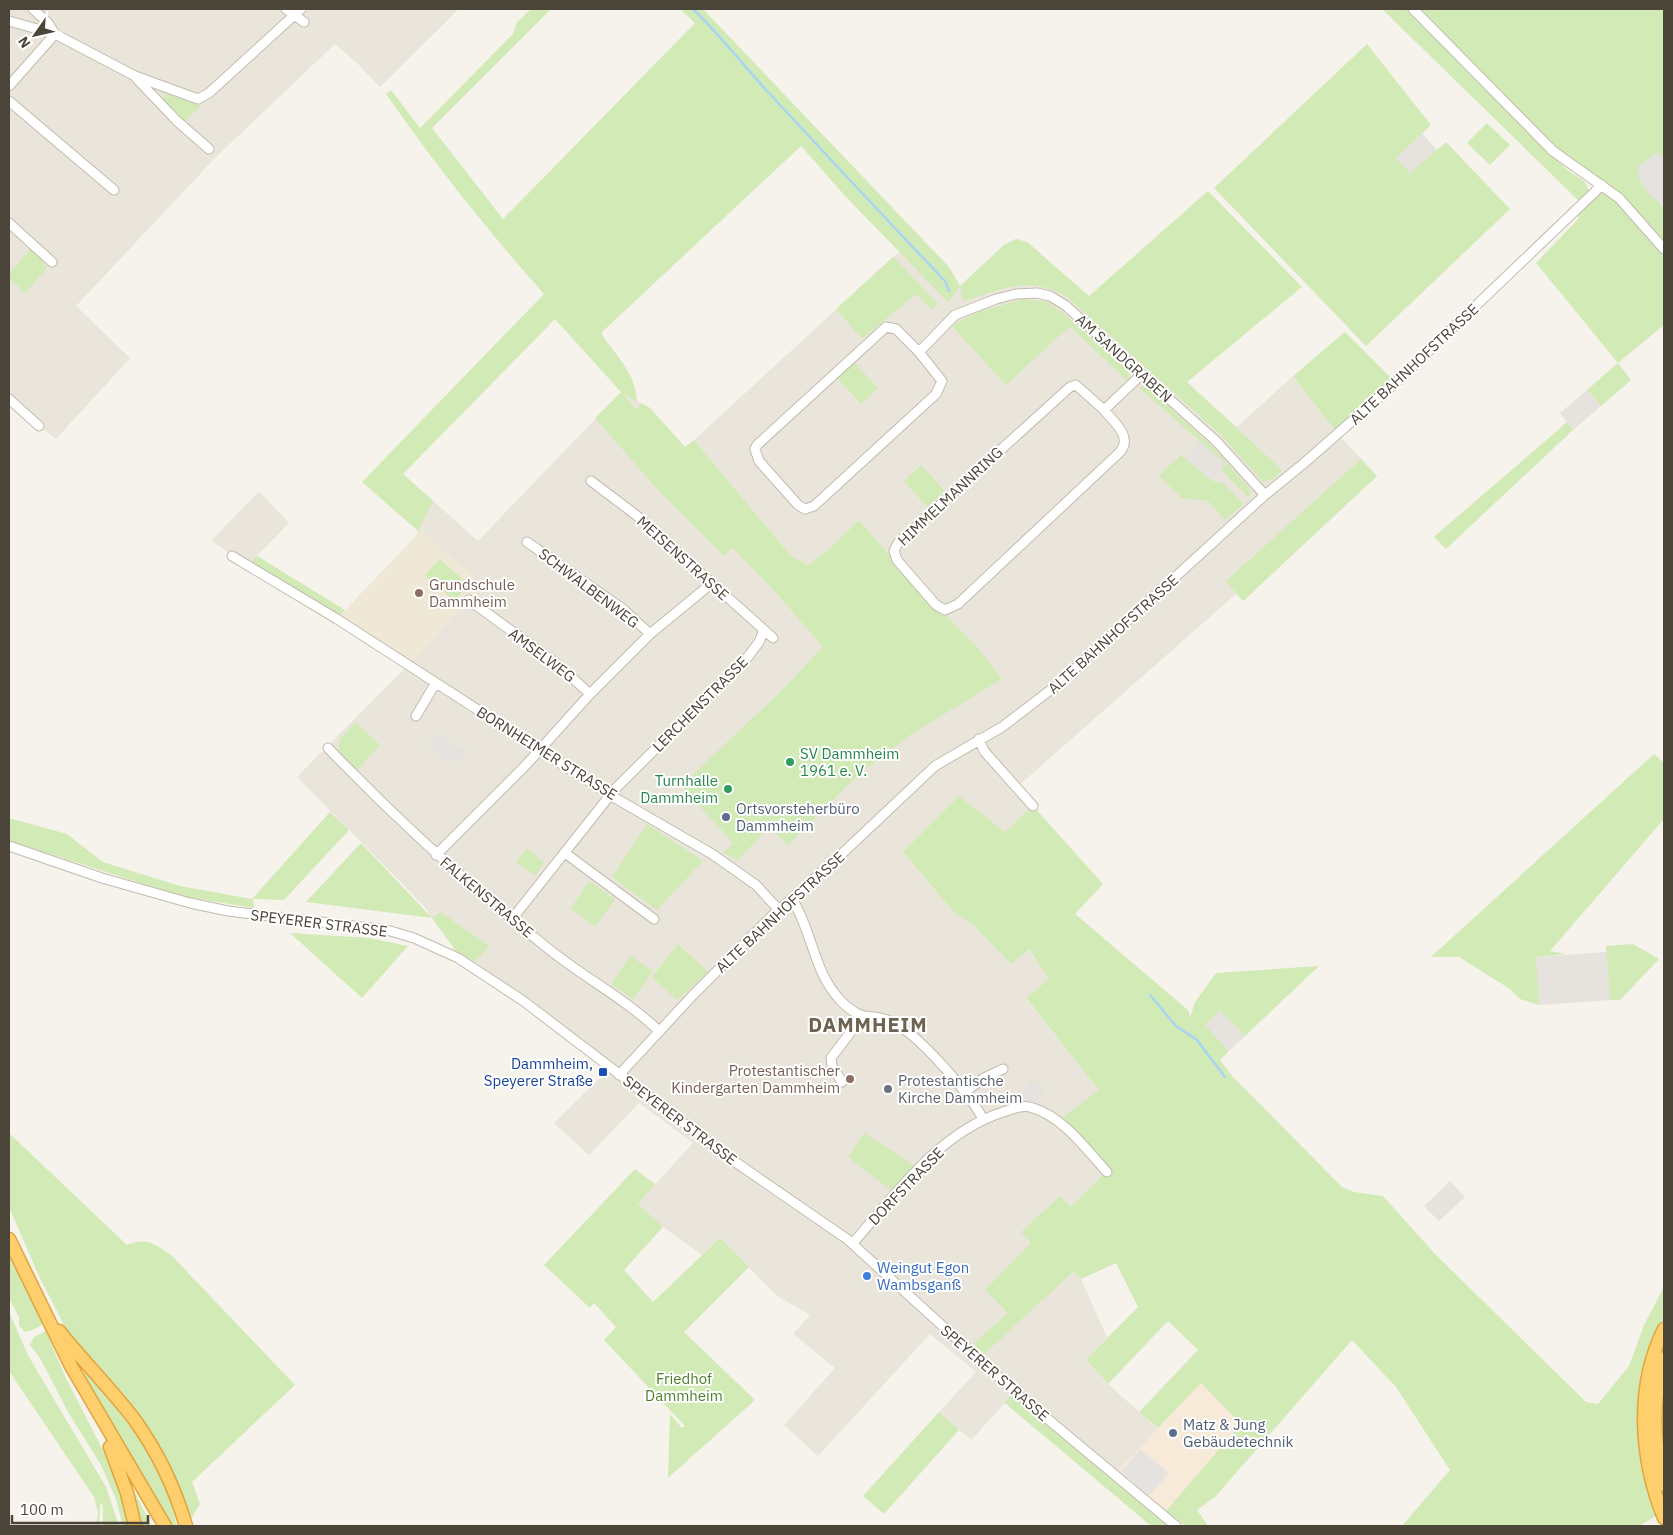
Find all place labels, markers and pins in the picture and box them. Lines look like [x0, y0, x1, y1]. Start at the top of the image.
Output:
place label: Grundschule Dammheim [429, 575, 515, 611]
marker: Grundschule Dammheim [413, 587, 425, 599]
place label: SV Dammheim 1961 e. V. [800, 744, 899, 780]
marker: SV Dammheim 1961 e. V. [784, 756, 796, 768]
place label: Turnhalle Dammheim [640, 771, 718, 807]
marker: Turnhalle Dammheim [722, 783, 734, 795]
place label: Ortsvorsteherbüro Dammheim [736, 799, 860, 835]
marker: Ortsvorsteherbüro Dammheim [720, 811, 732, 823]
place label: Dammheim, Speyerer Straße [484, 1054, 593, 1090]
place label: Protestantischer Kindergarten Dammheim [671, 1061, 840, 1097]
marker: Dammheim, Speyerer Straße [597, 1066, 609, 1078]
place label: Protestantische Kirche Dammheim [898, 1071, 1022, 1107]
marker: Protestantischer Kindergarten Dammheim [844, 1073, 856, 1085]
marker: Protestantische Kirche Dammheim [882, 1083, 894, 1095]
place label: Weingut Egon Wambsganß [877, 1258, 969, 1294]
marker: Weingut Egon Wambsganß [861, 1270, 873, 1282]
place label: Matz & Jung Gebäudetechnik [1183, 1415, 1294, 1451]
marker: Matz & Jung Gebäudetechnik [1167, 1427, 1179, 1439]

